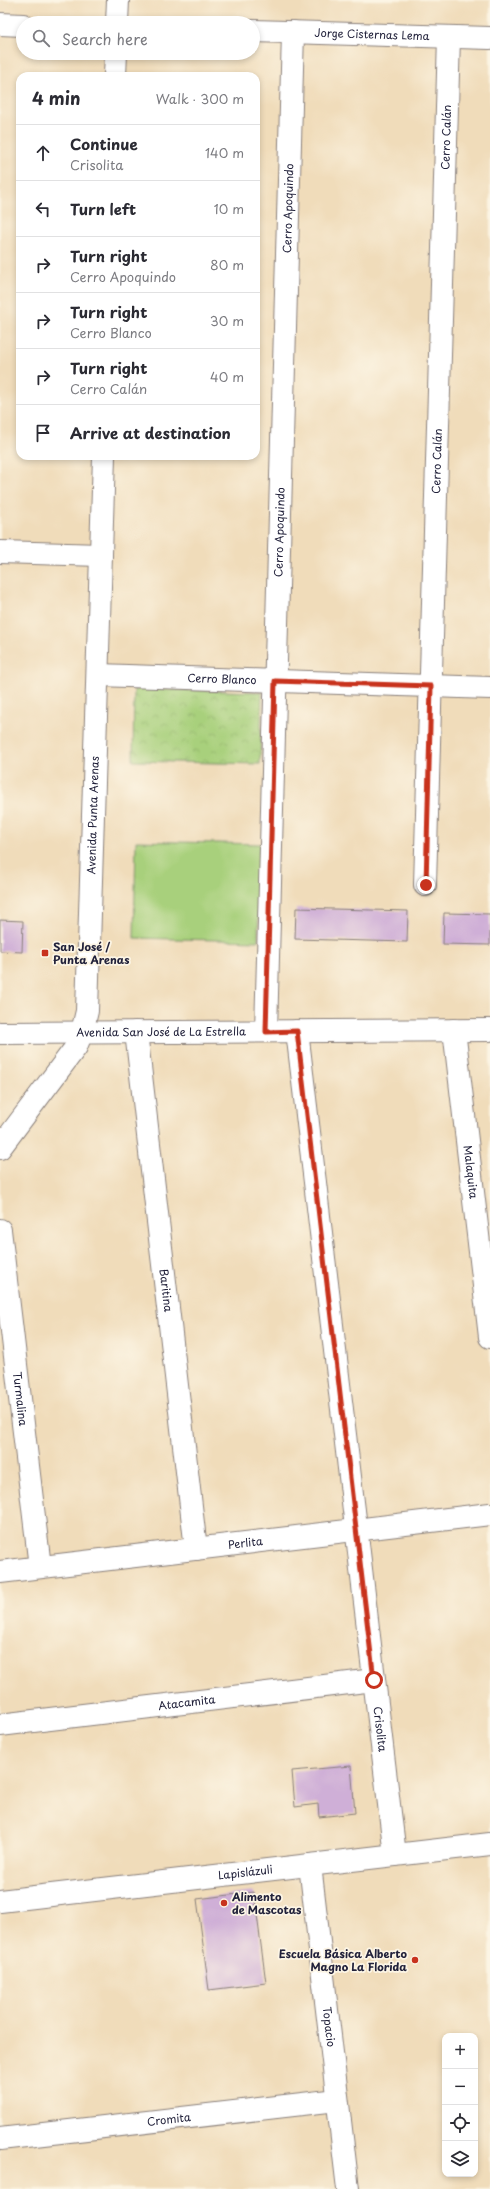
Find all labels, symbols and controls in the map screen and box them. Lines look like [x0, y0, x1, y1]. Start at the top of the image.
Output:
search box [16, 16, 260, 60]
street label: Jorge Cisternas Lema [314, 24, 430, 44]
icon: search [30, 27, 52, 49]
text: Search here [62, 27, 148, 50]
text: 4 min [32, 85, 80, 111]
text: Walk · 300 m [156, 89, 244, 108]
street label: Cerro Calán [436, 104, 455, 170]
text: Continue [70, 132, 138, 155]
icon: ahead [32, 142, 54, 164]
text: 140 m [205, 143, 244, 162]
text: Crisolita [70, 155, 123, 174]
street label: Cerro Apoquindo [278, 163, 297, 253]
text: Turn left [70, 197, 136, 220]
icon: left [32, 198, 54, 220]
text: 10 m [214, 199, 244, 218]
text: Turn right [70, 244, 147, 267]
icon: right [32, 254, 54, 276]
text: 80 m [210, 255, 244, 274]
text: Cerro Apoquindo [70, 267, 176, 286]
text: Turn right [70, 300, 147, 323]
icon: right [32, 310, 54, 332]
text: 30 m [210, 311, 244, 330]
text: Cerro Blanco [70, 323, 152, 342]
text: Turn right [70, 356, 147, 379]
icon: right [32, 366, 54, 388]
text: 40 m [210, 367, 244, 386]
text: Cerro Calán [70, 379, 147, 398]
text: Arrive at destination [70, 421, 231, 444]
icon: arrive [32, 422, 54, 444]
street label: Cerro Calán [427, 428, 446, 494]
street label: Cerro Apoquindo [269, 487, 289, 577]
street label: Cerro Blanco [187, 669, 257, 688]
street label: Avenida Punta Arenas [82, 756, 103, 875]
route end [417, 876, 435, 894]
place label: San José / Punta Arenas [53, 938, 129, 968]
marker: San José / Punta Arenas [40, 948, 50, 958]
street label: Avenida San José de La Estrella [76, 1022, 246, 1041]
street label: Malaquita [460, 1144, 483, 1200]
street label: Baritina [156, 1268, 177, 1313]
street label: Turmalina [9, 1371, 32, 1427]
street label: Perlita [227, 1532, 264, 1553]
route start [365, 1671, 383, 1689]
street label: Atacamita [157, 1690, 216, 1714]
street label: Crisolita [369, 1706, 392, 1753]
street label: Lapislázuli [217, 1860, 273, 1884]
place label: Alimento de Mascotas [231, 1888, 302, 1918]
marker: Alimento de Mascotas [219, 1898, 229, 1908]
place label: Escuela Básica Alberto Magno La Florida [279, 1945, 408, 1975]
marker: Escuela Básica Alberto Magno La Florida [410, 1955, 420, 1965]
street label: Topacio [319, 2006, 340, 2048]
map controls [442, 2033, 478, 2177]
button: + [442, 2033, 478, 2069]
button: − [442, 2069, 478, 2105]
button: locate [442, 2105, 478, 2141]
street label: Cromita [146, 2108, 192, 2130]
button: layers [442, 2141, 478, 2177]

